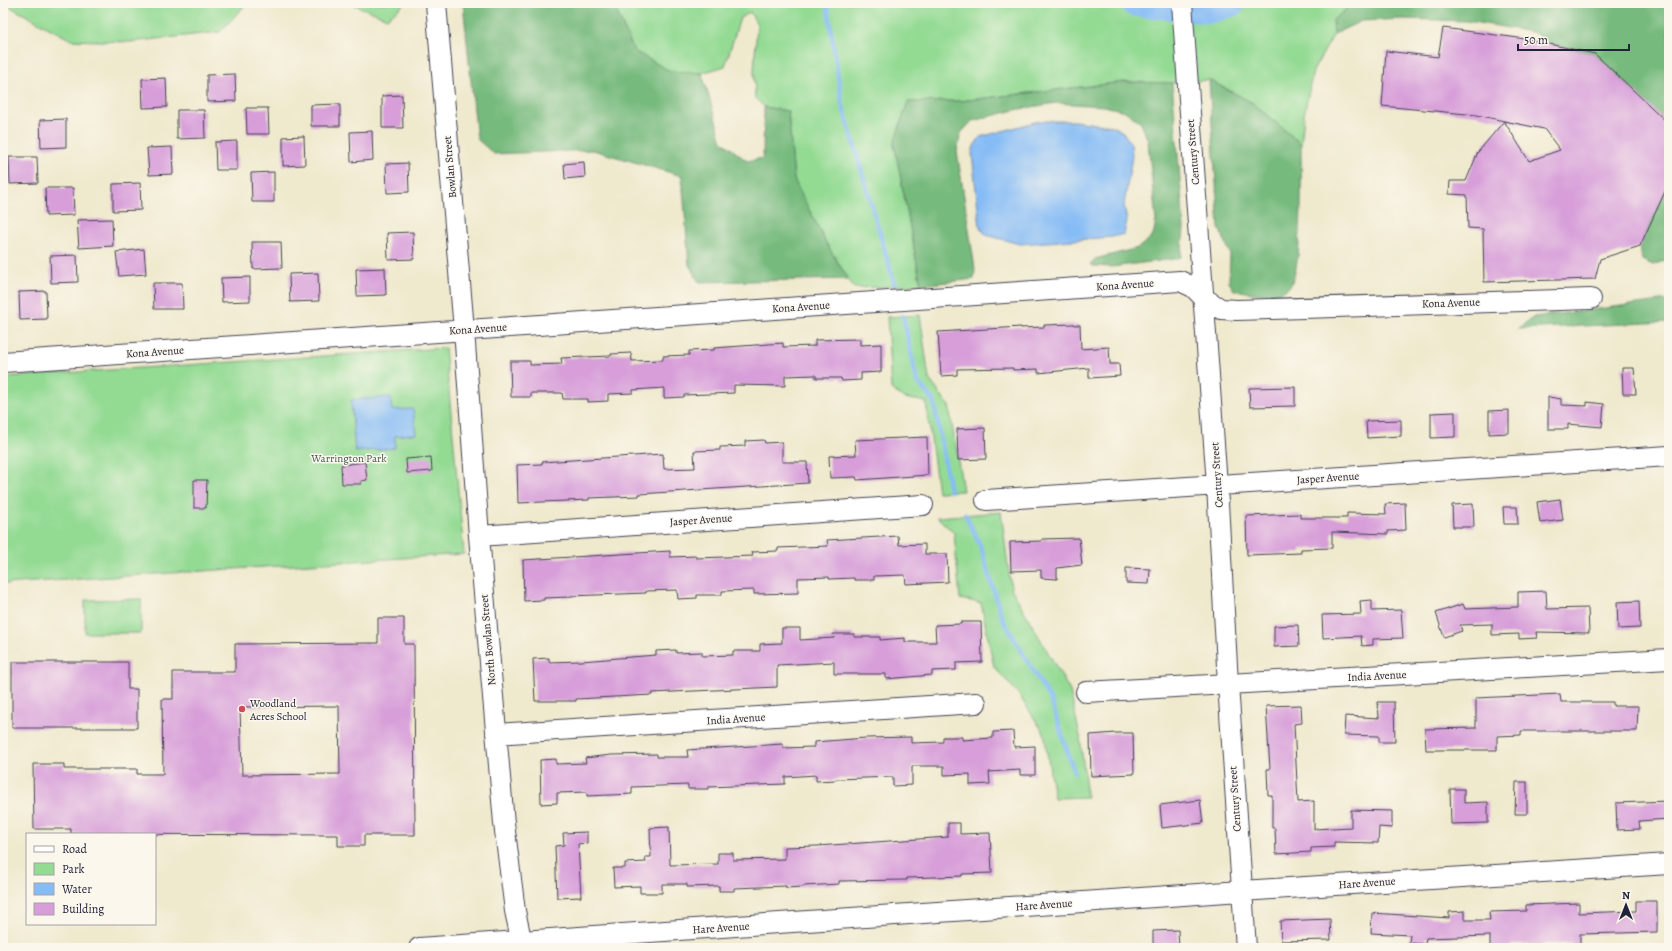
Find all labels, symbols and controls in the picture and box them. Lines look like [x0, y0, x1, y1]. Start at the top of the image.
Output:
scale bar [1518, 26, 1629, 52]
text: 50 m [1524, 32, 1548, 48]
street label: Century Street [1183, 118, 1203, 185]
street label: Bowlan Street [440, 135, 460, 199]
street label: Kona Avenue [1095, 275, 1155, 295]
street label: Kona Avenue [1422, 294, 1480, 312]
street label: Kona Avenue [771, 297, 831, 317]
street label: Kona Avenue [448, 319, 508, 339]
street label: Kona Avenue [125, 342, 185, 362]
street label: Century Street [1207, 441, 1227, 508]
park label: Warrington Park [310, 451, 387, 466]
street label: Jasper Avenue [1296, 468, 1360, 488]
street label: Jasper Avenue [669, 510, 733, 530]
street label: North Bowlan Street [477, 593, 499, 686]
street label: India Avenue [1347, 667, 1407, 685]
place label: Woodland Acres School [249, 696, 307, 724]
marker: Woodland Acres School [237, 704, 247, 714]
street label: India Avenue [706, 709, 766, 729]
street label: Century Street [1225, 765, 1245, 832]
legend [26, 833, 156, 925]
text: Road [62, 841, 88, 857]
text: Park [62, 861, 85, 877]
street label: Hare Avenue [1338, 874, 1396, 892]
text: Water [61, 881, 92, 897]
north arrow [1606, 885, 1646, 925]
text: N [1622, 888, 1630, 903]
street label: Hare Avenue [1015, 896, 1073, 914]
text: Building [62, 901, 104, 917]
street label: Hare Avenue [692, 919, 750, 937]

